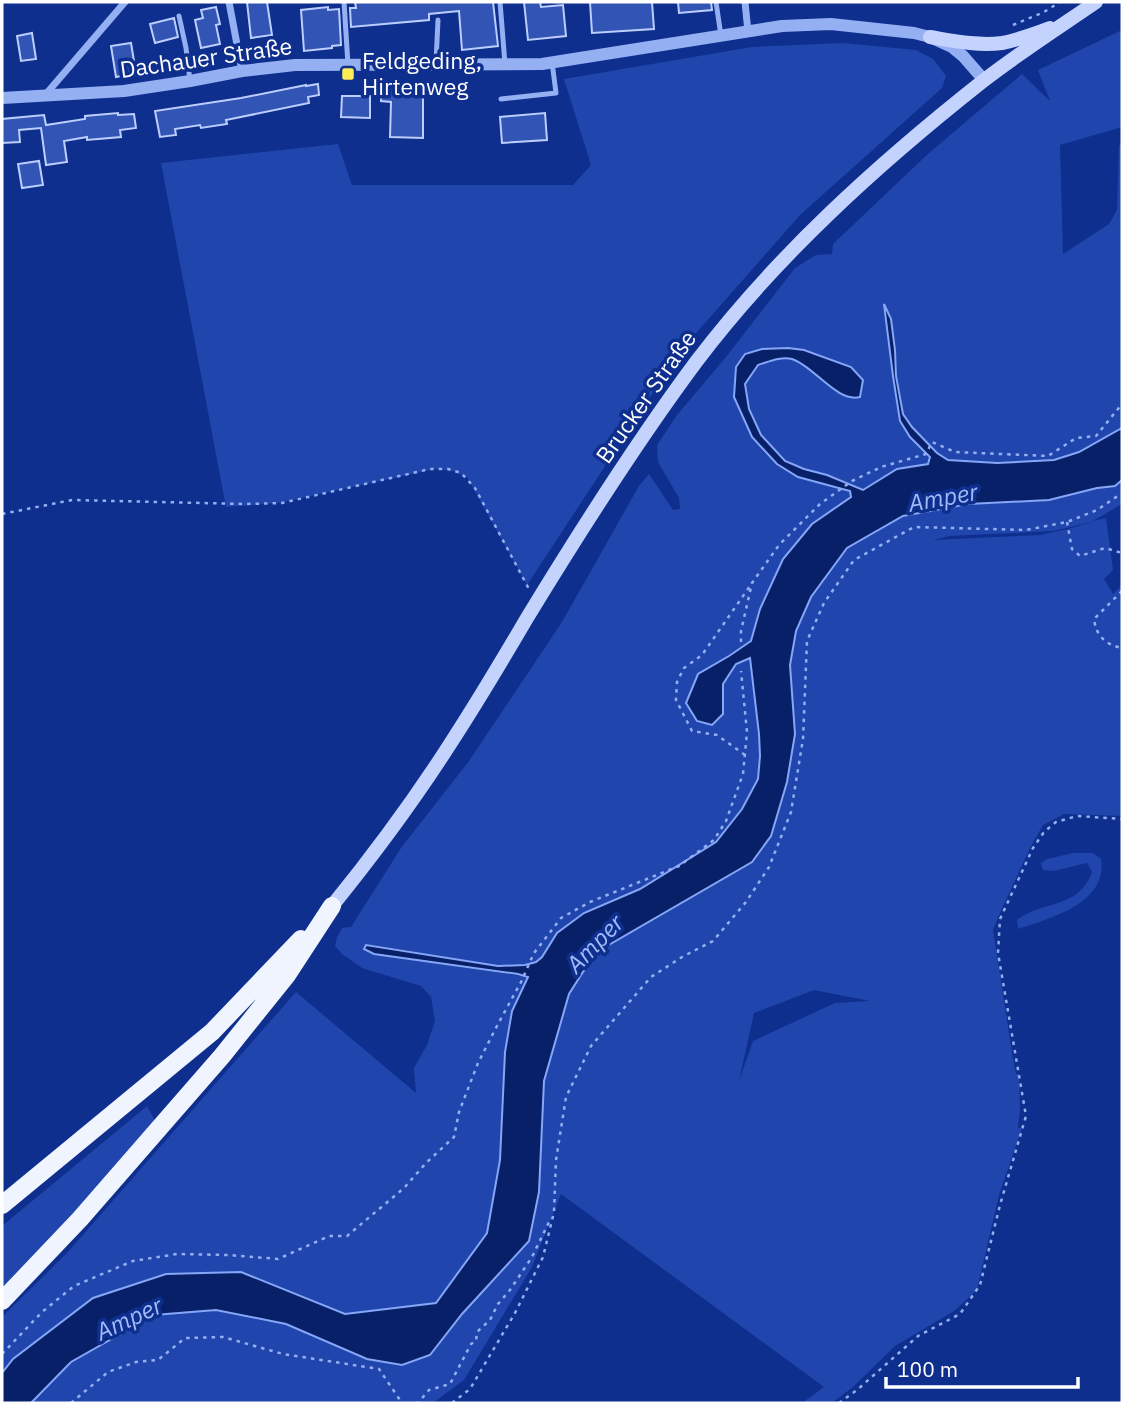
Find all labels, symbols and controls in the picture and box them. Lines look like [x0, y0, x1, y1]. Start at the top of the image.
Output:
street label: Dachauer Straße [118, 30, 294, 84]
place label: Feldgeding, Hirtenweg [362, 45, 482, 101]
marker: Feldgeding, Hirtenweg [340, 66, 356, 82]
street label: Brucker Straße [588, 324, 702, 469]
water label: Amper [905, 475, 981, 519]
water label: Amper [558, 906, 631, 980]
water label: Amper [89, 1288, 168, 1348]
scale bar [886, 1346, 1078, 1390]
text: 100 m [897, 1355, 958, 1383]

